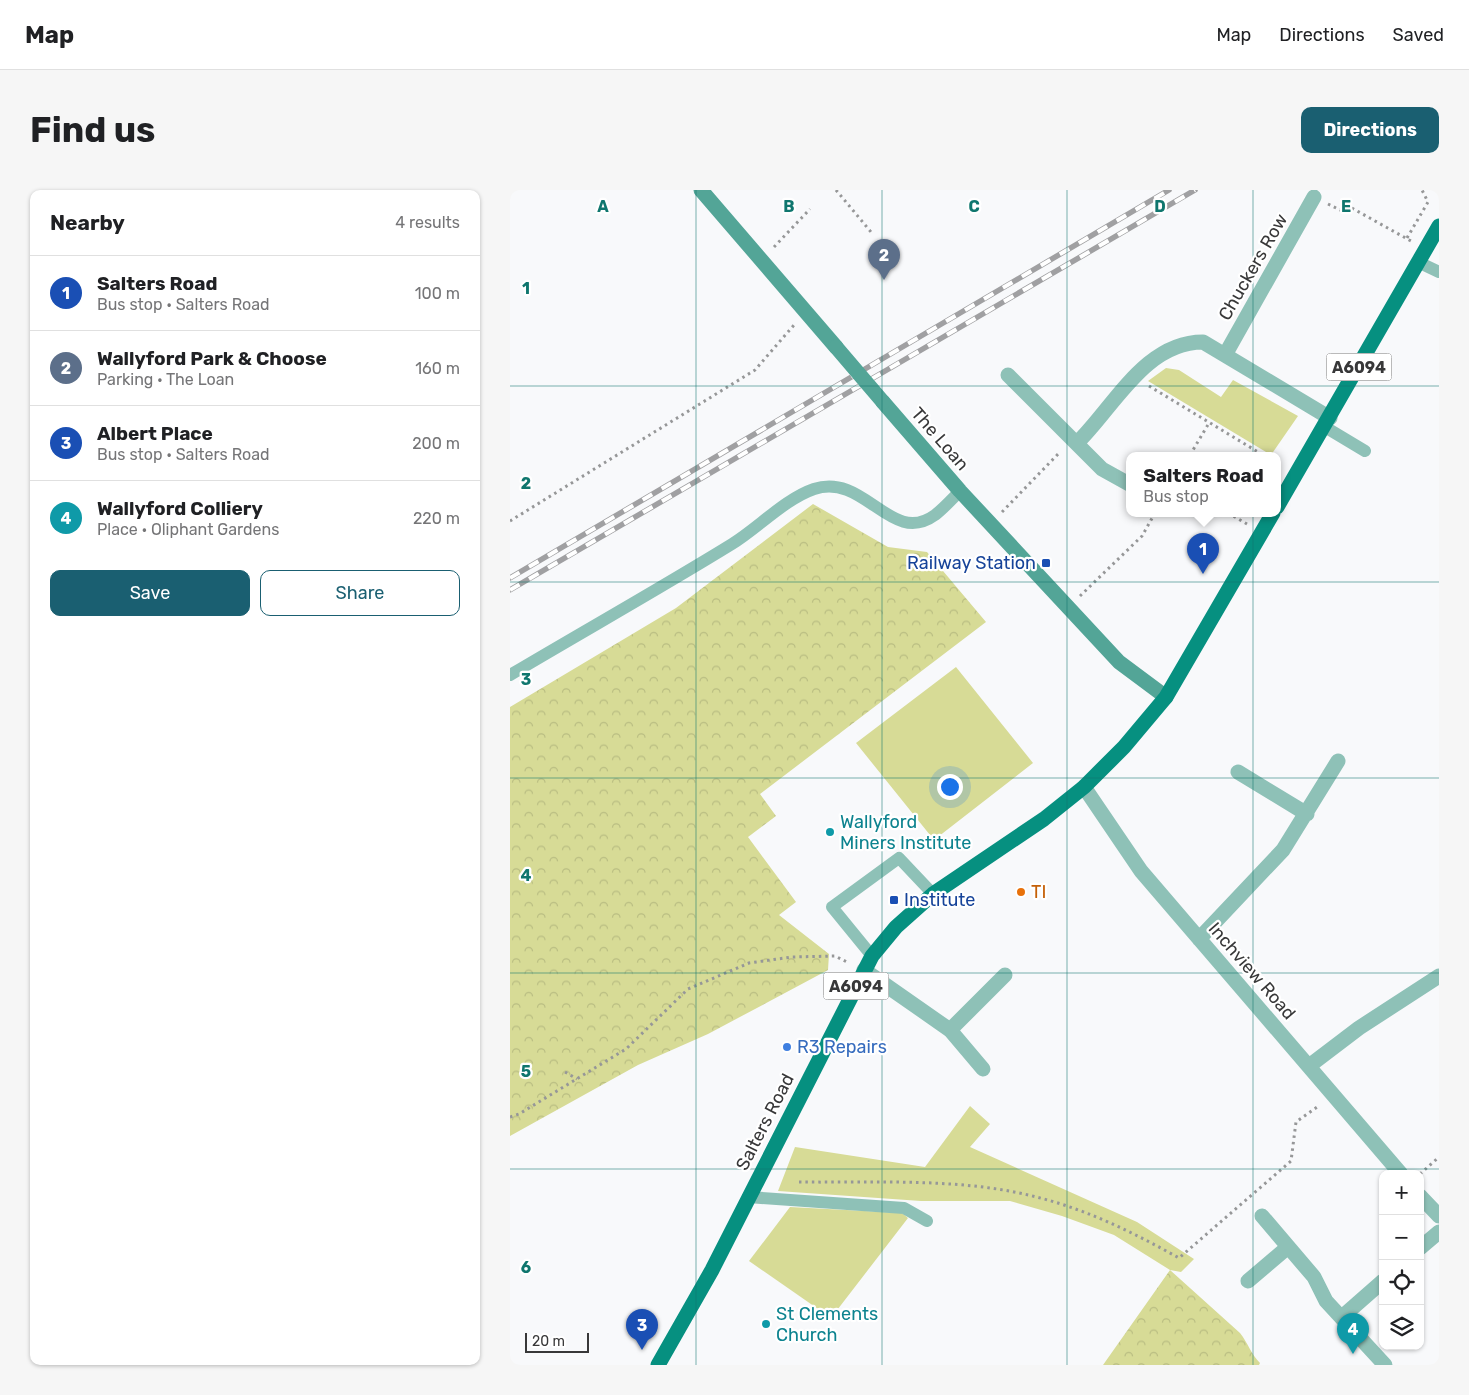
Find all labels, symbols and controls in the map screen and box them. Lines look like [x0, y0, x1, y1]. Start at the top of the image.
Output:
text: Map [25, 21, 74, 49]
text: Map [1216, 24, 1251, 46]
text: Directions [1279, 24, 1365, 46]
text: Saved [1393, 24, 1444, 46]
button: Directions [1301, 107, 1439, 153]
text: Find us [30, 109, 155, 151]
text: A [597, 197, 609, 216]
text: B [783, 197, 795, 216]
text: C [968, 197, 980, 216]
text: D [1154, 197, 1166, 216]
text: E [1341, 197, 1351, 216]
text: Nearby [50, 210, 125, 235]
street label: Chuckers Row [1214, 210, 1292, 324]
text: 4 results [395, 213, 460, 232]
pin: 2 [868, 239, 900, 280]
text: Salters Road [97, 272, 217, 295]
text: 1 [522, 279, 530, 298]
text: 1 [62, 284, 70, 303]
text: 100 m [415, 284, 460, 303]
text: Bus stop · Salters Road [97, 295, 270, 314]
text: Wallyford Park & Choose [97, 347, 327, 370]
road number: A6094 [1326, 353, 1392, 380]
text: 2 [61, 359, 71, 378]
text: 160 m [415, 359, 460, 378]
text: Parking · The Loan [97, 370, 234, 389]
street label: The Loan [907, 403, 973, 475]
text: Albert Place [97, 422, 213, 445]
text: 3 [61, 434, 71, 453]
text: 200 m [412, 434, 460, 453]
text: Bus stop · Salters Road [97, 445, 270, 464]
popup [1126, 452, 1281, 517]
text: Salters Road [1143, 464, 1264, 487]
text: 2 [521, 474, 531, 493]
text: Bus stop [1143, 487, 1209, 506]
text: Wallyford Colliery [97, 497, 263, 520]
text: 4 [61, 509, 71, 528]
text: 220 m [413, 509, 460, 528]
text: Place · Oliphant Gardens [97, 520, 279, 539]
pin: 1 [1187, 533, 1219, 574]
place label: Railway Station [907, 552, 1036, 574]
marker: Railway Station [1040, 557, 1052, 569]
button: Save [50, 570, 250, 616]
button: Share [260, 570, 460, 616]
text: 3 [521, 670, 531, 689]
your location [937, 774, 963, 800]
place label: Wallyford Miners Institute [840, 811, 971, 854]
marker: Wallyford Miners Institute [824, 826, 836, 838]
text: 4 [521, 866, 532, 885]
place label: TI [1031, 881, 1046, 903]
marker: TI [1015, 886, 1027, 898]
place label: Institute [904, 889, 975, 911]
marker: Institute [888, 894, 900, 906]
street label: Inchview Road [1204, 918, 1300, 1024]
road number: A6094 [824, 972, 888, 999]
place label: R3 Repairs [797, 1036, 887, 1058]
marker: R3 Repairs [781, 1041, 793, 1053]
text: 5 [521, 1062, 531, 1081]
street label: Salters Road [731, 1070, 799, 1174]
map controls [1379, 1170, 1424, 1350]
button: + [1379, 1170, 1424, 1215]
button: − [1379, 1215, 1424, 1260]
text: 6 [521, 1258, 531, 1277]
button: locate [1379, 1260, 1424, 1305]
place label: St Clements Church [776, 1303, 878, 1346]
button: layers [1379, 1305, 1424, 1350]
pin: 3 [626, 1309, 658, 1350]
pin: 4 [1337, 1313, 1369, 1354]
marker: St Clements Church [760, 1318, 772, 1330]
scale bar [525, 1330, 589, 1353]
text: 20 m [532, 1333, 565, 1350]

